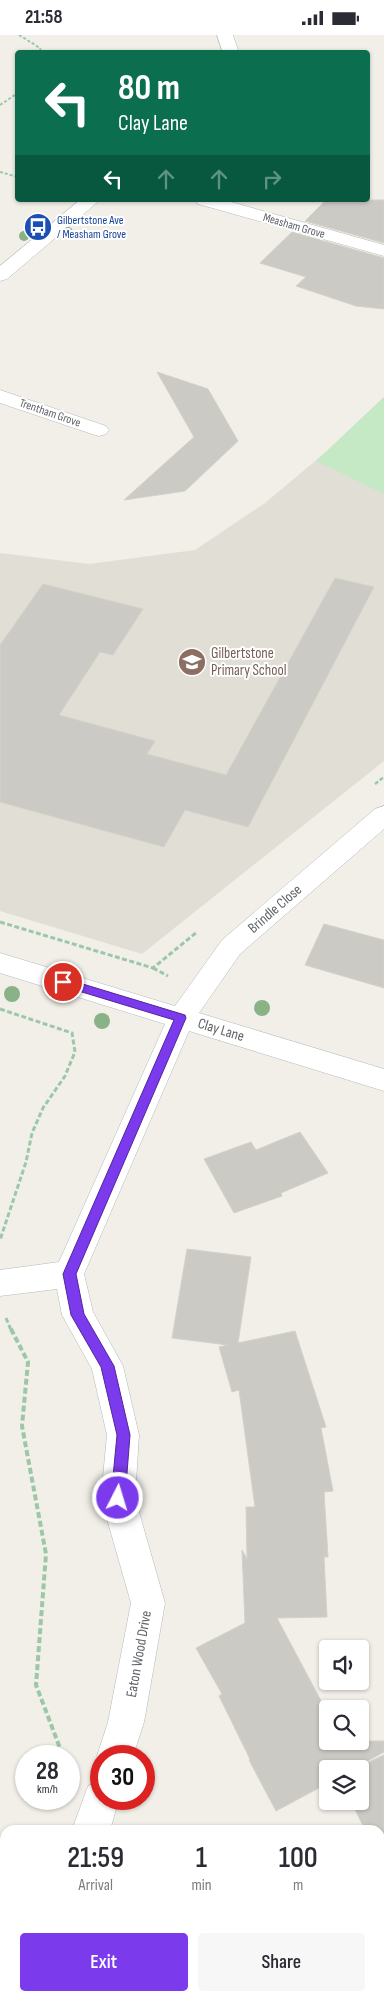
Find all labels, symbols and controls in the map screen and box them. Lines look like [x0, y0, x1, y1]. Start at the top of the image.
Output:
text: 21:58 [25, 6, 62, 29]
text: 80 m [118, 67, 180, 110]
icon: left [35, 70, 100, 135]
text: Clay Lane [118, 110, 188, 137]
icon: left [99, 165, 127, 193]
icon: ahead [152, 165, 180, 193]
icon: ahead [205, 165, 233, 193]
icon: right [258, 165, 286, 193]
street label: Measham Grove [261, 210, 327, 242]
bus stop icon: Gilbertstone Ave / Measham Grove [23, 212, 53, 242]
place label: Gilbertstone Ave / Measham Grove [57, 213, 126, 242]
street label: Trentham Grove [17, 396, 83, 431]
place label: Gilbertstone Primary School [211, 644, 287, 680]
school or university icon: Gilbertstone Primary School [177, 647, 207, 677]
street label: Brindle Close [244, 880, 306, 938]
pin [42, 961, 84, 1003]
icon: arrive [49, 968, 77, 996]
street label: Clay Lane [195, 1014, 247, 1046]
position arrow [91, 1471, 143, 1523]
street label: Eaton Wood Drive [122, 1609, 156, 1699]
map controls [319, 1640, 369, 1810]
button: sound [319, 1640, 369, 1690]
button: search [319, 1700, 369, 1750]
speed limit sign: 30 [90, 1745, 155, 1810]
text: 28 [36, 1756, 59, 1787]
button: layers [319, 1760, 369, 1810]
text: km/h [37, 1782, 58, 1797]
text: 21:59 [67, 1840, 124, 1876]
text: 1 [196, 1840, 207, 1876]
text: 100 [279, 1840, 318, 1876]
text: Arrival [78, 1876, 113, 1895]
text: min [191, 1876, 212, 1895]
text: m [293, 1876, 303, 1895]
button: Exit [20, 1933, 188, 1991]
button: Share [198, 1933, 365, 1991]

